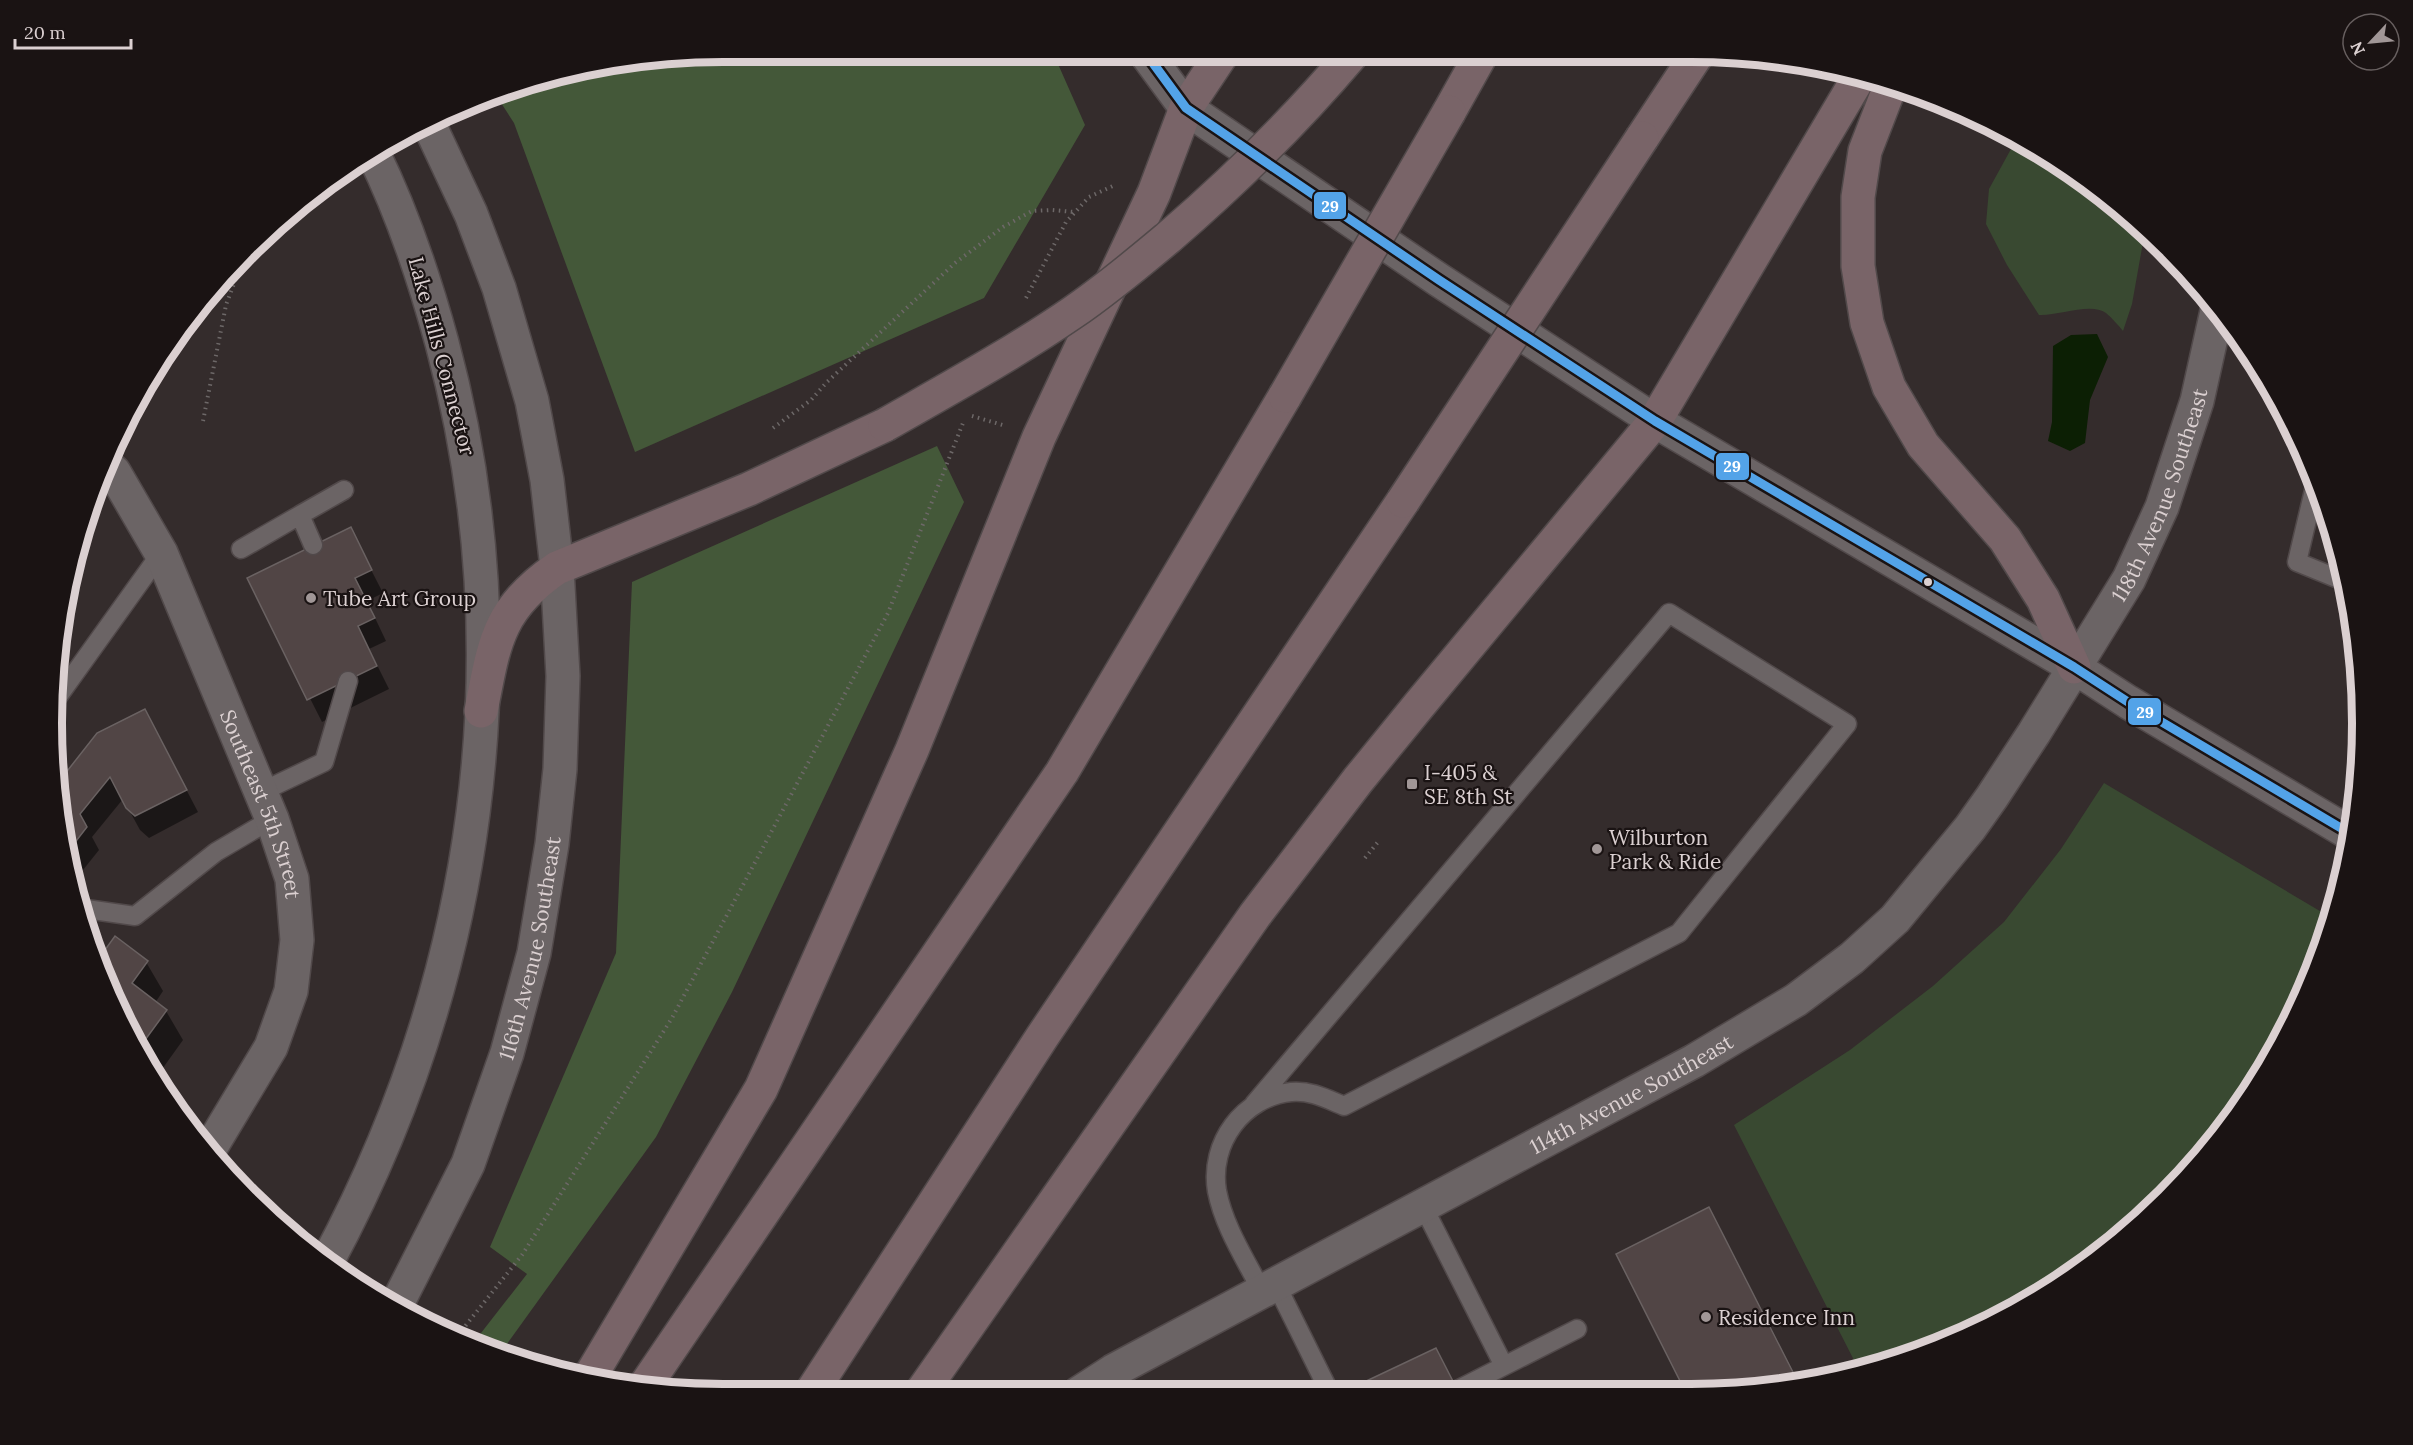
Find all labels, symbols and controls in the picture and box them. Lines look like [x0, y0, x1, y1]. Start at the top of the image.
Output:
scale bar [15, 12, 130, 50]
north arrow [2341, 12, 2401, 72]
text: 20 m [24, 21, 66, 44]
text: N [2346, 39, 2369, 59]
line badge: 29 [1313, 191, 1347, 220]
text: 29 [1321, 196, 1339, 216]
street label: Lake Hills Connector [402, 254, 482, 458]
street label: 118th Avenue Southeast [2105, 385, 2213, 607]
line badge: 29 [1715, 452, 1750, 481]
text: 29 [1723, 456, 1741, 476]
unlabelled marker [1922, 576, 1934, 588]
place label: Tube Art Group [323, 585, 476, 612]
marker: Tube Art Group [304, 591, 318, 605]
line badge: 29 [2127, 697, 2162, 726]
text: 29 [2136, 702, 2154, 722]
street label: Southeast 5th Street [214, 706, 307, 901]
place label: I-405 & SE 8th St [1424, 759, 1513, 810]
marker: I-405 & SE 8th St [1405, 777, 1419, 791]
place label: Wilburton Park & Ride [1609, 824, 1721, 875]
street label: 116th Avenue Southeast [492, 834, 566, 1064]
marker: Wilburton Park & Ride [1590, 842, 1604, 856]
street label: 114th Avenue Southeast [1525, 1027, 1738, 1160]
place label: Residence Inn [1718, 1304, 1855, 1331]
marker: Residence Inn [1699, 1310, 1713, 1324]

